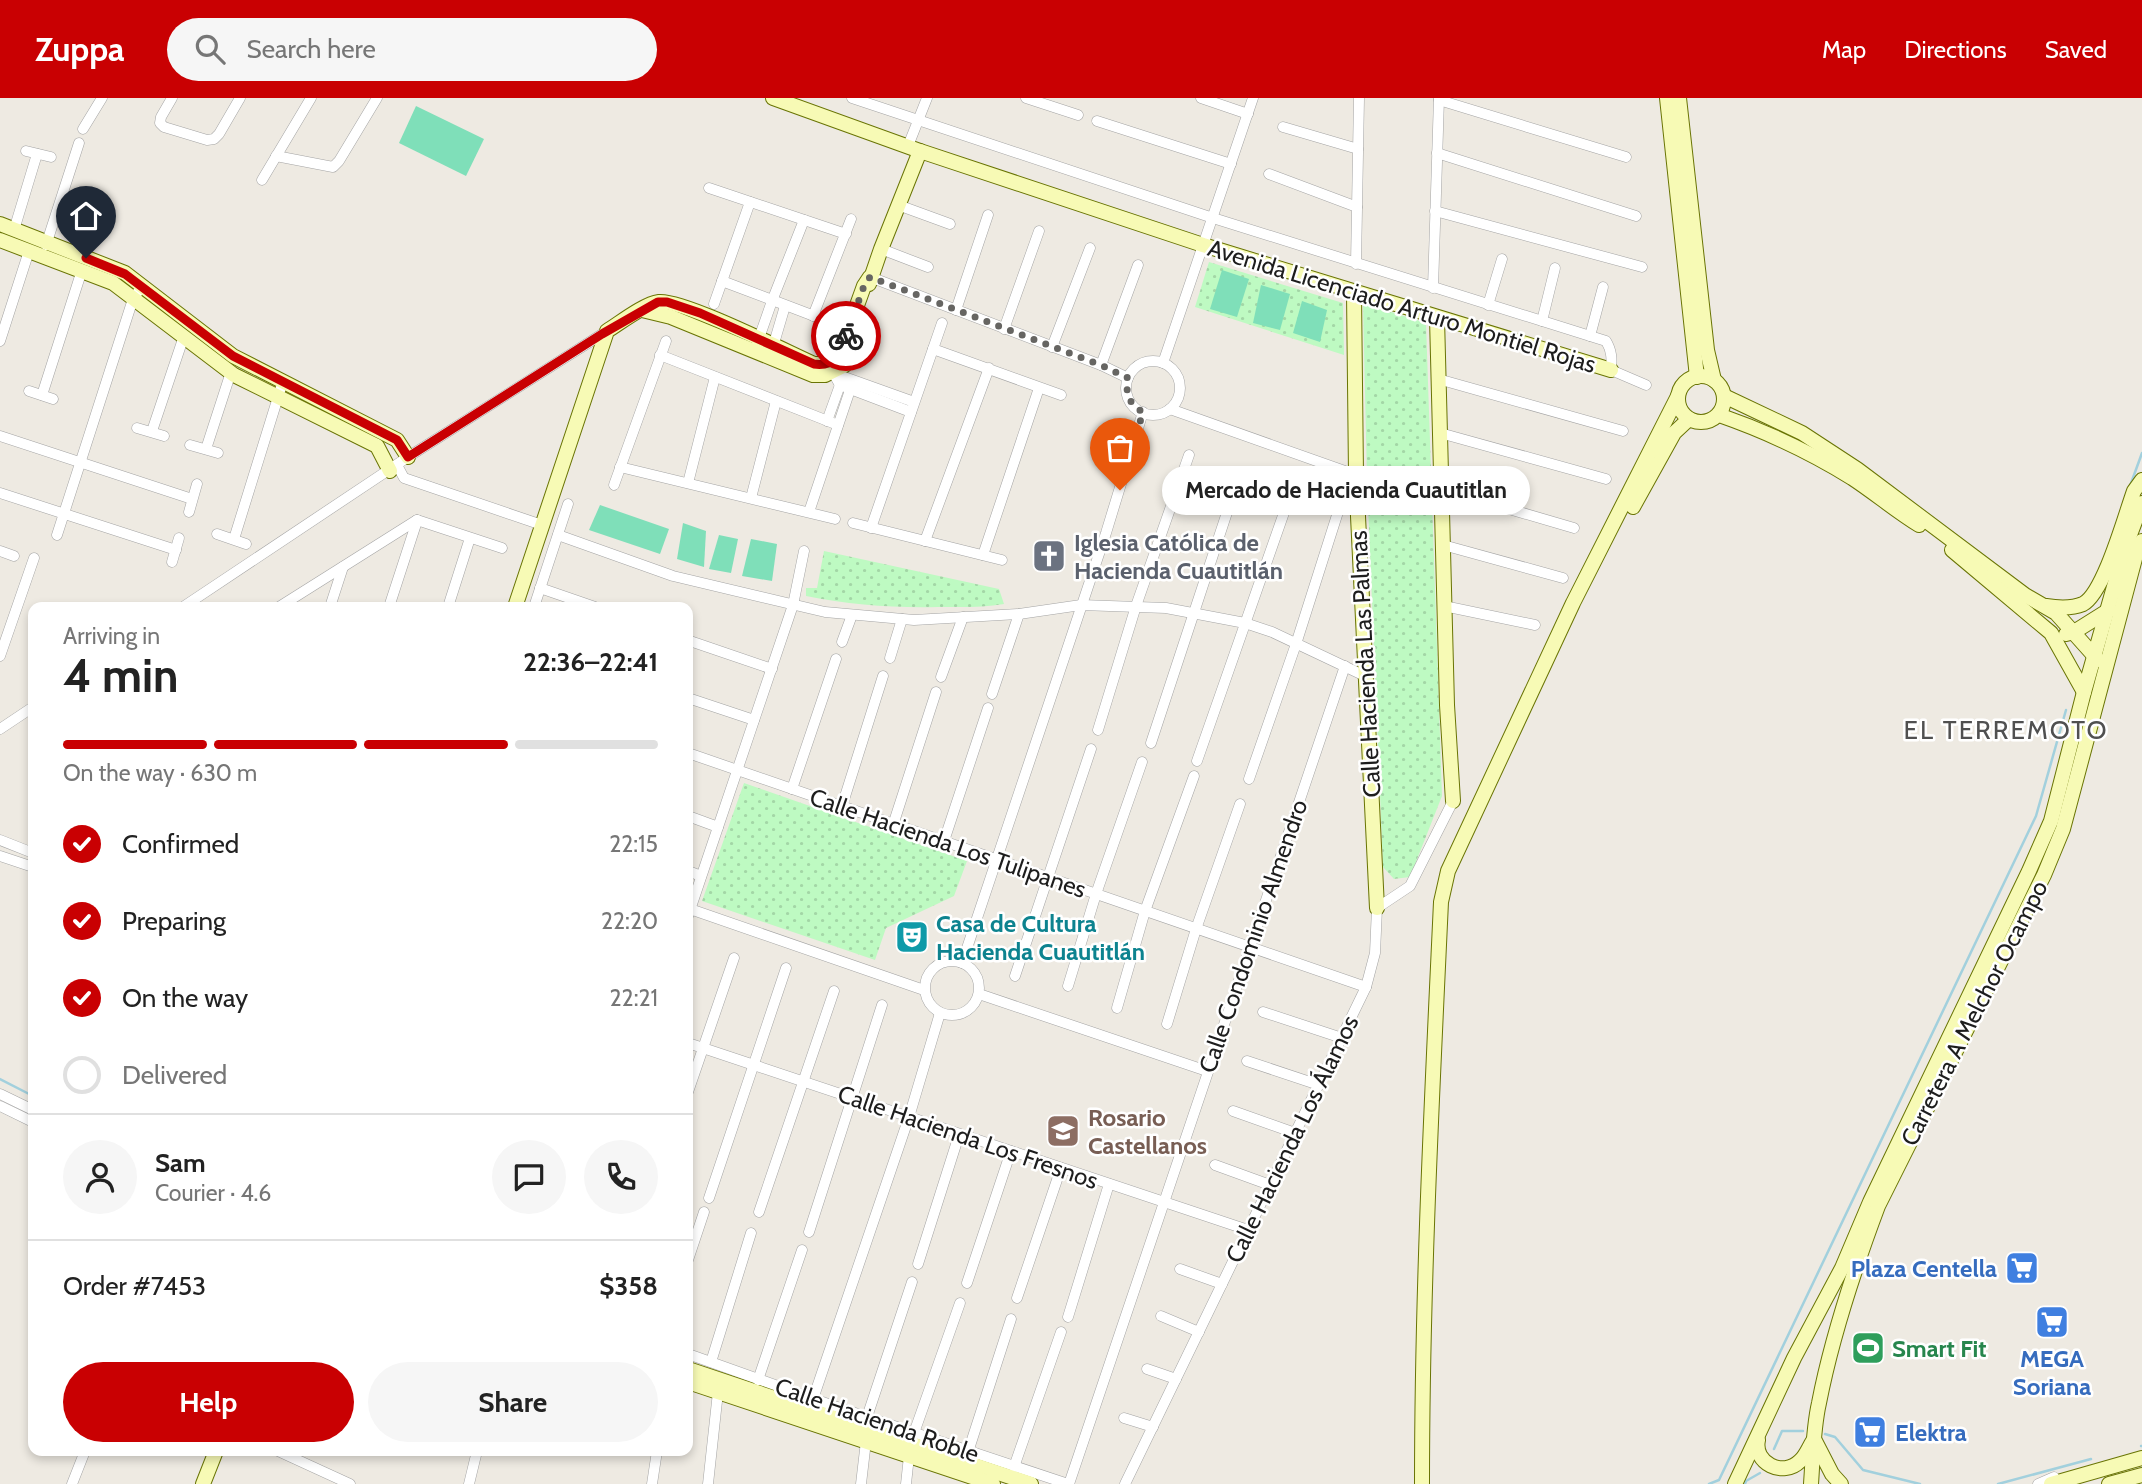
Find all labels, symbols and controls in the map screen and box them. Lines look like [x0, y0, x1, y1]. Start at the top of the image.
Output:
search box [167, 18, 657, 81]
text: Zuppa [35, 29, 125, 69]
icon: search [191, 30, 229, 68]
text: Search here [247, 33, 376, 65]
text: Map [1822, 35, 1866, 64]
text: Directions [1904, 35, 2007, 64]
text: Saved [2045, 35, 2107, 64]
pin [56, 186, 116, 258]
icon: home [67, 197, 105, 235]
street label: Avenida Licenciado Arturo Montiel Rojas [1204, 233, 1600, 379]
courier [811, 301, 881, 371]
icon: bike [827, 317, 865, 355]
pin [1090, 418, 1150, 490]
icon: bag [1101, 429, 1139, 467]
callout: Mercado de Hacienda Cuautitlan [1162, 466, 1530, 514]
text: Mercado de Hacienda Cuautitlan [1185, 476, 1507, 504]
place label: Iglesia Católica de Hacienda Cuautitlán [1074, 528, 1283, 585]
street label: Calle Hacienda Las Palmas [1344, 530, 1386, 798]
church icon: Iglesia Católica de Hacienda Cuautitlán [1030, 537, 1068, 575]
text: Arriving in [63, 622, 160, 650]
text: 22:36–22:41 [523, 646, 658, 678]
text: 4 min [63, 648, 178, 704]
district label: EL TERREMOTO [1904, 714, 2108, 746]
text: On the way · 630 m [63, 759, 257, 787]
street label: Calle Hacienda Los Tulipanes [806, 782, 1090, 904]
street label: Calle Condominio Almendro [1193, 796, 1313, 1076]
icon: check [63, 825, 101, 863]
text: Confirmed [122, 828, 239, 860]
text: 22:15 [609, 830, 658, 858]
street label: Carretera A Melchor Ocampo [1894, 876, 2054, 1150]
icon: check [63, 902, 101, 940]
text: Preparing [122, 905, 226, 937]
text: 22:20 [601, 907, 658, 935]
place label: Casa de Cultura Hacienda Cuautitlán [936, 909, 1145, 966]
theatre icon: Casa de Cultura Hacienda Cuautitlán [893, 918, 931, 956]
icon: check [63, 979, 101, 1017]
text: On the way [122, 982, 248, 1014]
text: 22:21 [610, 984, 658, 1012]
street label: Calle Hacienda Los Álamos [1219, 1011, 1365, 1267]
text: Delivered [122, 1059, 227, 1091]
street label: Calle Hacienda Los Fresnos [834, 1079, 1102, 1195]
place label: Rosario Castellanos [1088, 1103, 1207, 1160]
school or university icon: Rosario Castellanos [1044, 1112, 1082, 1150]
button: person [63, 1140, 137, 1214]
button: chat [492, 1140, 566, 1214]
button: phone [584, 1140, 658, 1214]
text: Sam [155, 1147, 206, 1179]
text: Courier · 4.6 [155, 1179, 271, 1207]
supermarket icon: Plaza Centella [2003, 1249, 2041, 1287]
place label: Plaza Centella [1851, 1254, 1997, 1283]
text: Order #7453 [63, 1270, 206, 1302]
text: $358 [599, 1270, 658, 1302]
supermarket icon: MEGA Soriana [2033, 1303, 2071, 1341]
sports icon: Smart Fit [1849, 1329, 1887, 1367]
place label: Smart Fit [1892, 1334, 1987, 1363]
place label: MEGA Soriana [2013, 1344, 2091, 1401]
button: Help [63, 1362, 354, 1442]
button: Share [368, 1362, 658, 1442]
street label: Calle Hacienda Roble [771, 1371, 983, 1469]
supermarket icon: Elektra [1851, 1413, 1889, 1451]
place label: Elektra [1895, 1418, 1967, 1447]

